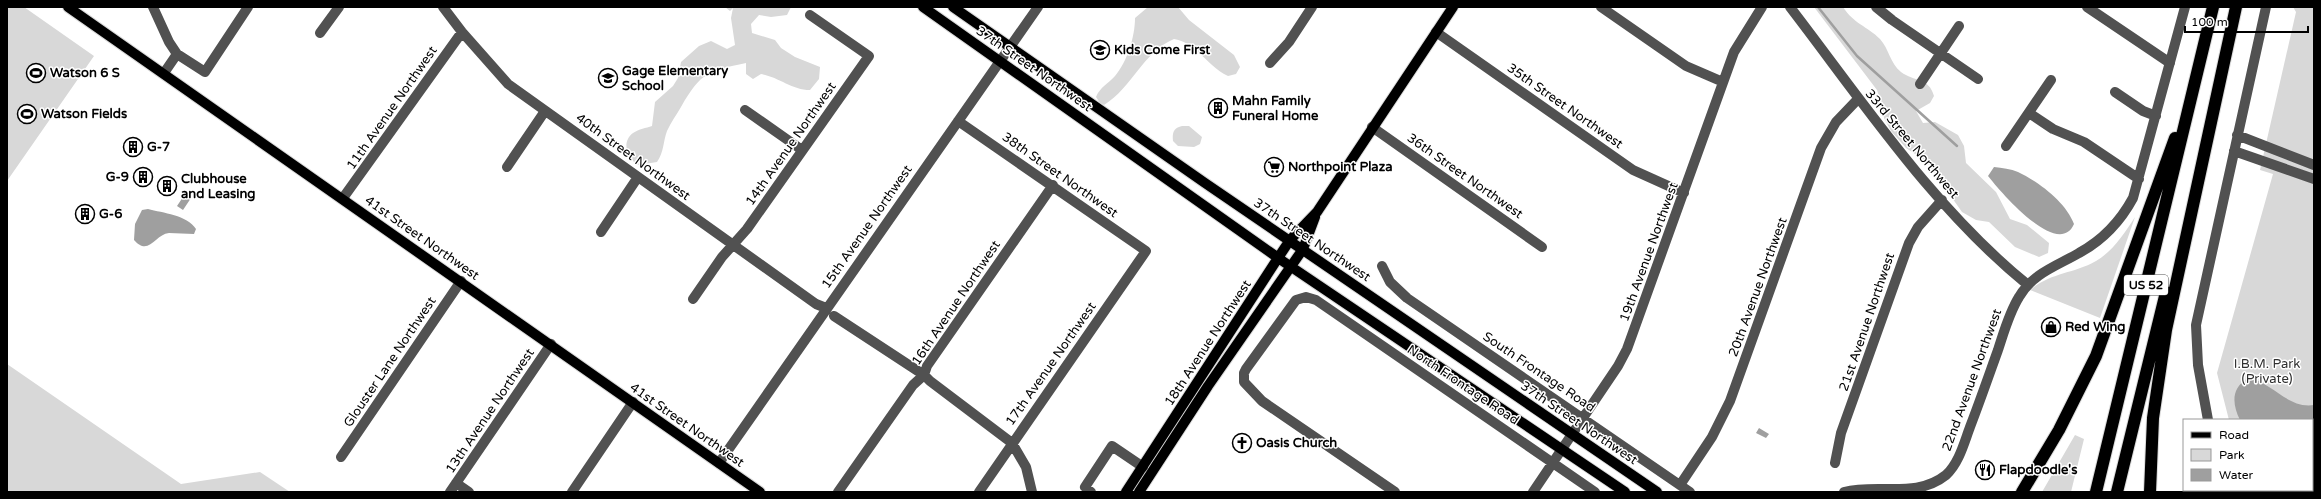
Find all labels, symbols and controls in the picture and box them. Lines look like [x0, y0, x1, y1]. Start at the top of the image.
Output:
scale bar [2185, 8, 2308, 34]
text: 100 m [2191, 15, 2228, 29]
street label: 37th Street Northwest [973, 23, 1095, 115]
school or university icon: Kids Come First [1089, 39, 1111, 61]
place label: Kids Come First [1114, 42, 1210, 58]
street label: 11th Avenue Northwest [343, 43, 441, 173]
street label: 35th Street Northwest [1504, 60, 1626, 152]
sports icon: Watson 6 S [25, 62, 47, 84]
place label: Gage Elementary School [622, 63, 728, 94]
place label: Watson 6 S [50, 65, 120, 81]
school or university icon: Gage Elementary School [597, 67, 619, 89]
street label: 14th Avenue Northwest [742, 79, 840, 209]
street label: 33rd Street Northwest [1862, 86, 1962, 202]
place label: Mahn Family Funeral Home [1232, 93, 1319, 124]
building icon: Mahn Family Funeral Home [1207, 97, 1229, 119]
sports icon: Watson Fields [16, 103, 38, 125]
place label: Watson Fields [41, 106, 127, 122]
street label: 40th Street Northwest [573, 110, 693, 204]
street label: 38th Street Northwest [999, 129, 1121, 221]
street label: 36th Street Northwest [1404, 130, 1526, 222]
building icon: G-7 [122, 136, 144, 158]
place label: G-7 [147, 139, 170, 155]
supermarket icon: Northpoint Plaza [1263, 156, 1285, 178]
place label: Northpoint Plaza [1288, 159, 1392, 175]
street label: 15th Avenue Northwest [818, 162, 916, 292]
building icon: G-9 [132, 166, 154, 188]
place label: G-9 [106, 169, 129, 185]
place label: Clubhouse and Leasing [181, 171, 256, 202]
building icon: Clubhouse and Leasing [156, 175, 178, 197]
street label: 19th Avenue Northwest [1616, 180, 1682, 324]
street label: 41st Street Northwest [362, 192, 482, 284]
street label: 37th Street Northwest [1250, 195, 1374, 285]
building icon: G-6 [74, 203, 96, 225]
place label: G-6 [99, 206, 122, 222]
street label: 20th Avenue Northwest [1725, 215, 1791, 359]
street label: 16th Avenue Northwest [908, 238, 1004, 368]
street label: 21st Avenue Northwest [1836, 251, 1898, 393]
road number: US 52 [2124, 275, 2168, 295]
street label: 18th Avenue Northwest [1161, 277, 1255, 409]
street label: Glouster Lane Northwest [340, 294, 440, 430]
street label: 17th Avenue Northwest [1002, 299, 1100, 429]
street label: 22nd Avenue Northwest [1939, 307, 2005, 453]
shop icon: Red Wing [2040, 316, 2062, 338]
place label: Red Wing [2065, 319, 2126, 335]
street label: South Frontage Road [1480, 328, 1598, 416]
street label: North Frontage Road [1404, 342, 1522, 428]
street label: 13th Avenue Northwest [442, 346, 538, 476]
park label: I.B.M. Park (Private) [2234, 356, 2300, 387]
street label: 37th Street Northwest [1517, 378, 1641, 468]
street label: 41st Street Northwest [627, 379, 747, 471]
legend [2183, 419, 2313, 491]
text: Road [2219, 428, 2249, 442]
church icon: Oasis Church [1231, 432, 1253, 454]
place label: Oasis Church [1256, 435, 1337, 451]
text: Park [2219, 448, 2245, 462]
restaurant icon: Flapdoodle's [1974, 459, 1996, 481]
place label: Flapdoodle's [1999, 462, 2078, 478]
text: Water [2219, 468, 2254, 482]

